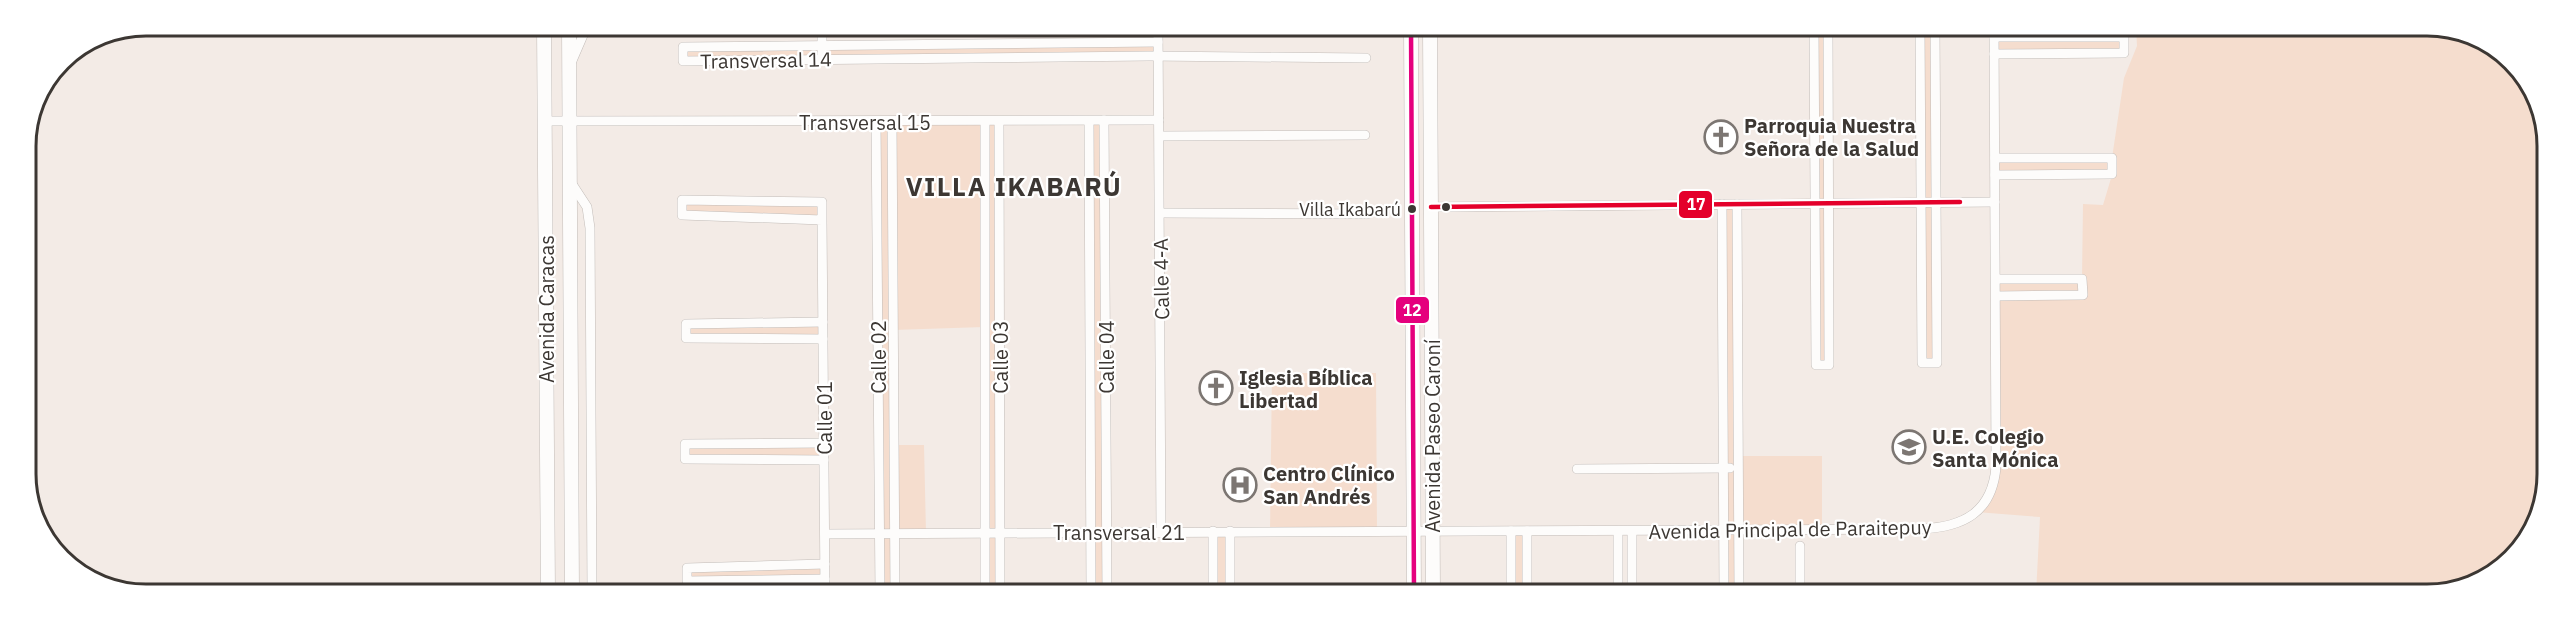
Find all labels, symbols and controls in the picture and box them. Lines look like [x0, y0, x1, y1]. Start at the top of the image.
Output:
street label: Transversal 14 [700, 45, 832, 75]
street label: Transversal 15 [799, 109, 931, 136]
place label: Parroquia Nuestra Señora de la Salud [1744, 112, 1919, 162]
church icon: Parroquia Nuestra Señora de la Salud [1703, 119, 1739, 155]
district label: VILLA IKABARÚ [906, 169, 1122, 203]
line badge: 17 [1678, 190, 1713, 219]
text: 17 [1686, 194, 1706, 214]
place label: Villa Ikabarú [1299, 198, 1401, 221]
unlabelled marker [1440, 201, 1452, 213]
marker: Villa Ikabarú [1406, 203, 1418, 215]
street label: Avenida Caracas [533, 235, 560, 383]
street label: Calle 4-A [1147, 238, 1175, 320]
line badge: 12 [1395, 296, 1430, 324]
text: 12 [1402, 300, 1422, 320]
street label: Calle 02 [865, 320, 892, 394]
street label: Calle 03 [987, 320, 1014, 394]
street label: Calle 04 [1093, 320, 1120, 394]
street label: Avenida Paseo Caroní [1419, 339, 1446, 533]
place label: Iglesia Bíblica Libertad [1239, 364, 1373, 414]
church icon: Iglesia Bíblica Libertad [1198, 370, 1234, 406]
street label: Calle 01 [811, 381, 838, 455]
place label: U.E. Colegio Santa Mónica [1932, 423, 2059, 473]
school or university icon: U.E. Colegio Santa Mónica [1891, 429, 1927, 465]
place label: Centro Clínico San Andrés [1263, 460, 1395, 510]
hospital icon: Centro Clínico San Andrés [1222, 467, 1258, 503]
street label: Avenida Principal de Paraitepuy [1648, 513, 1932, 545]
street label: Transversal 21 [1053, 519, 1185, 546]

